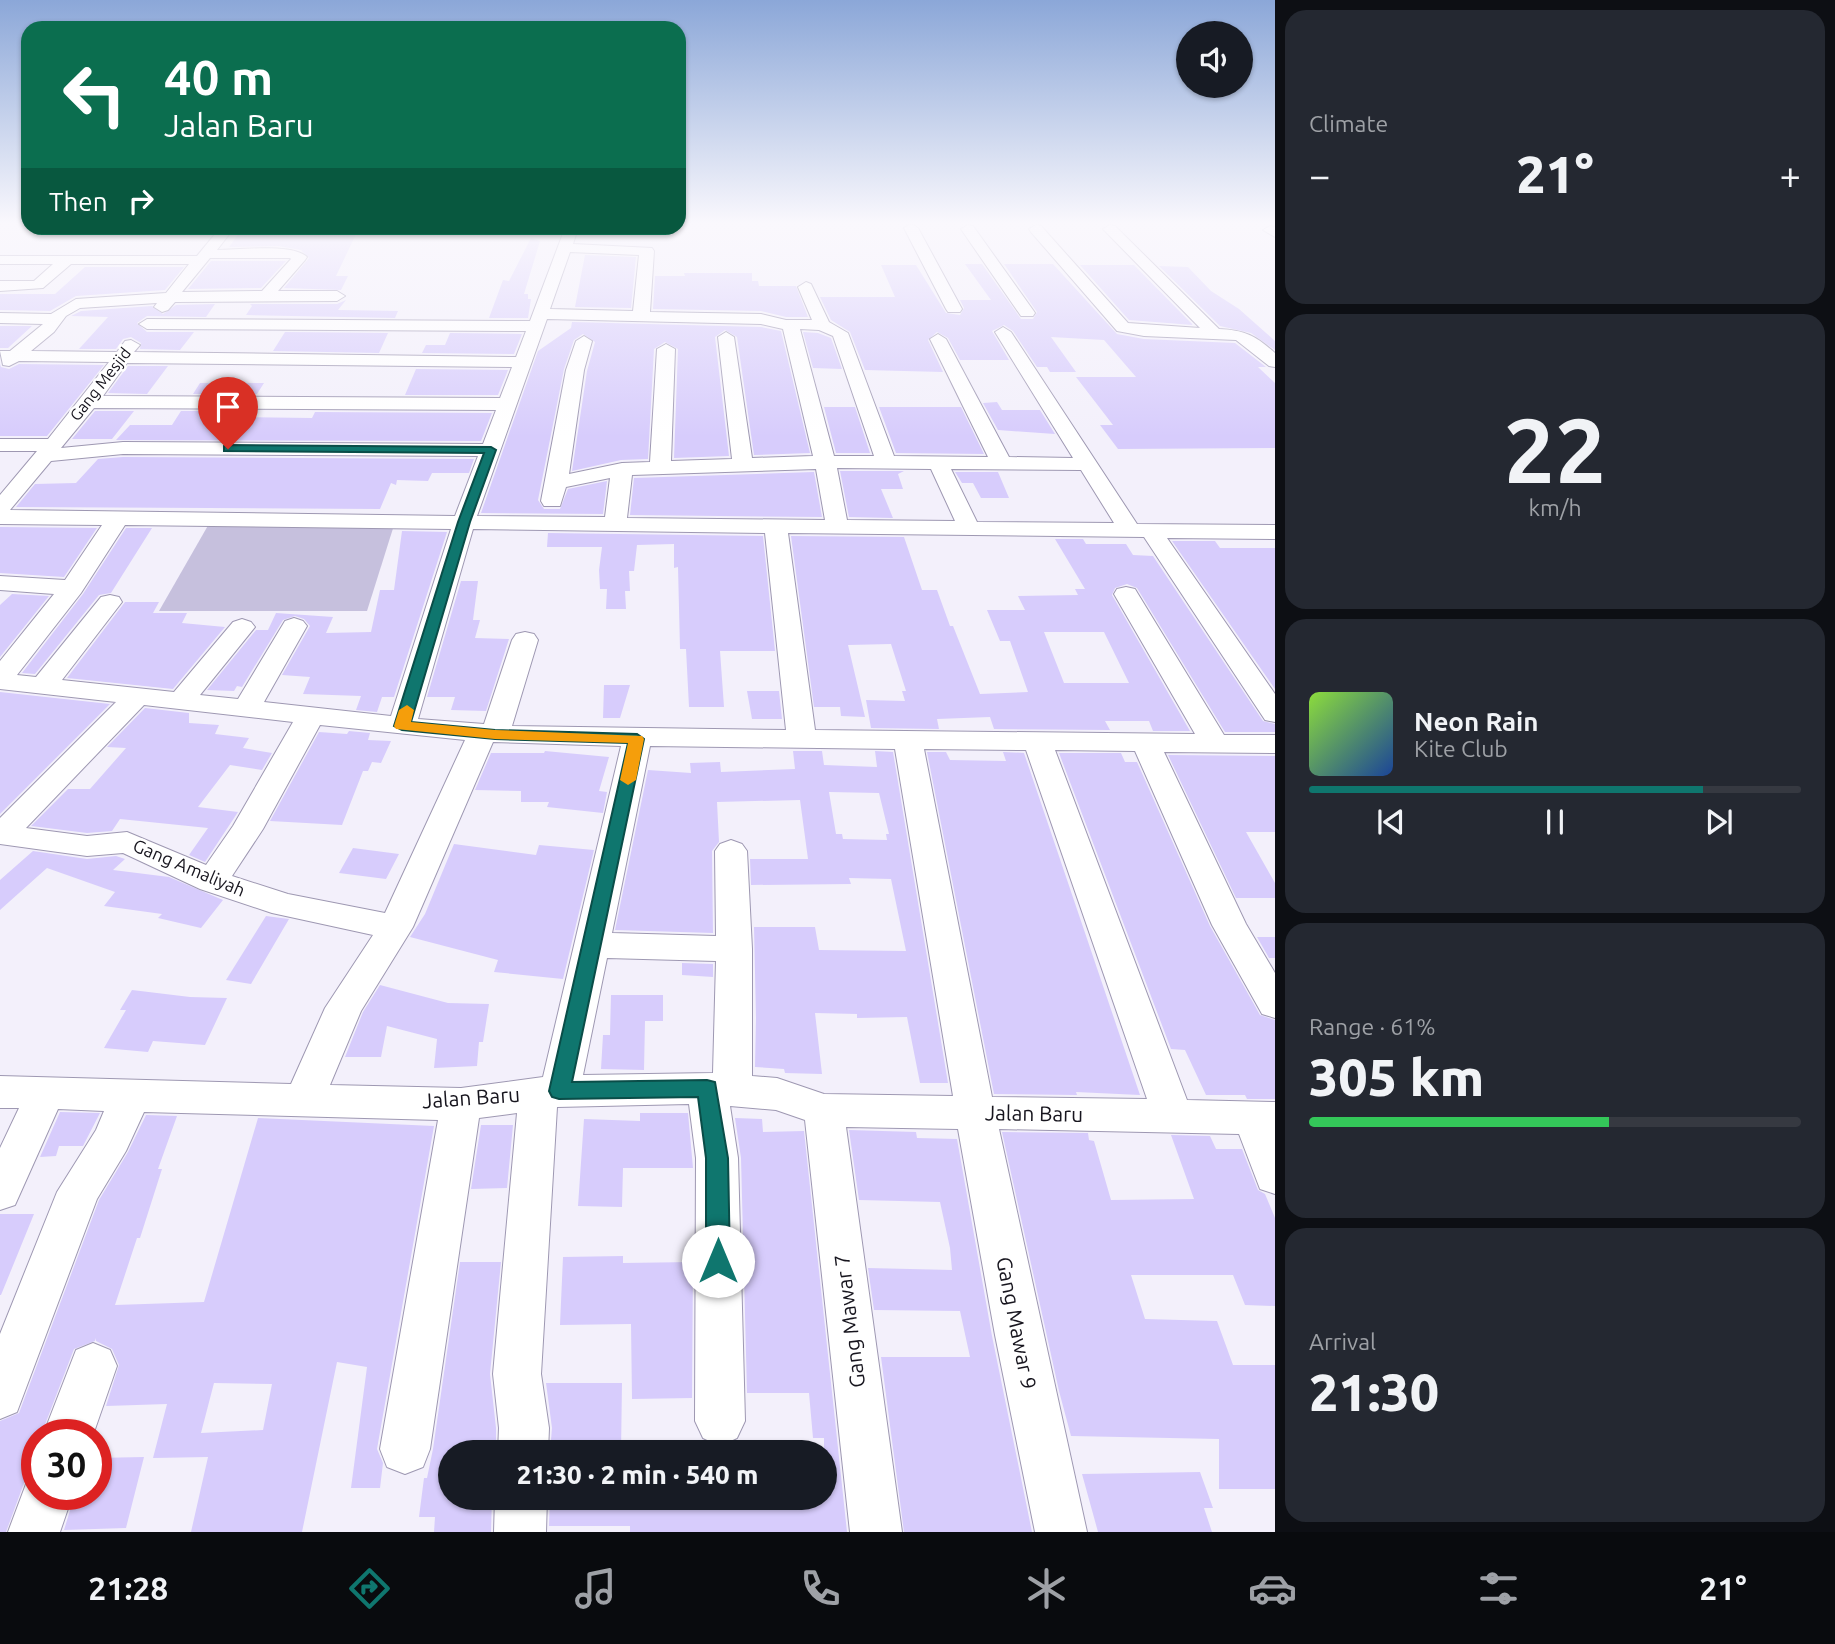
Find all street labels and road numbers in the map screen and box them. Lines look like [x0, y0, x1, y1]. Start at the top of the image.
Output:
street label: Gang Mesjid [66, 344, 134, 424]
street label: Gang Amaliyah [130, 834, 248, 900]
street label: Jalan Baru [421, 1082, 521, 1112]
street label: Jalan Baru [985, 1100, 1083, 1126]
street label: Gang Mawar 7 [829, 1253, 869, 1389]
street label: Gang Mawar 9 [992, 1255, 1042, 1391]

